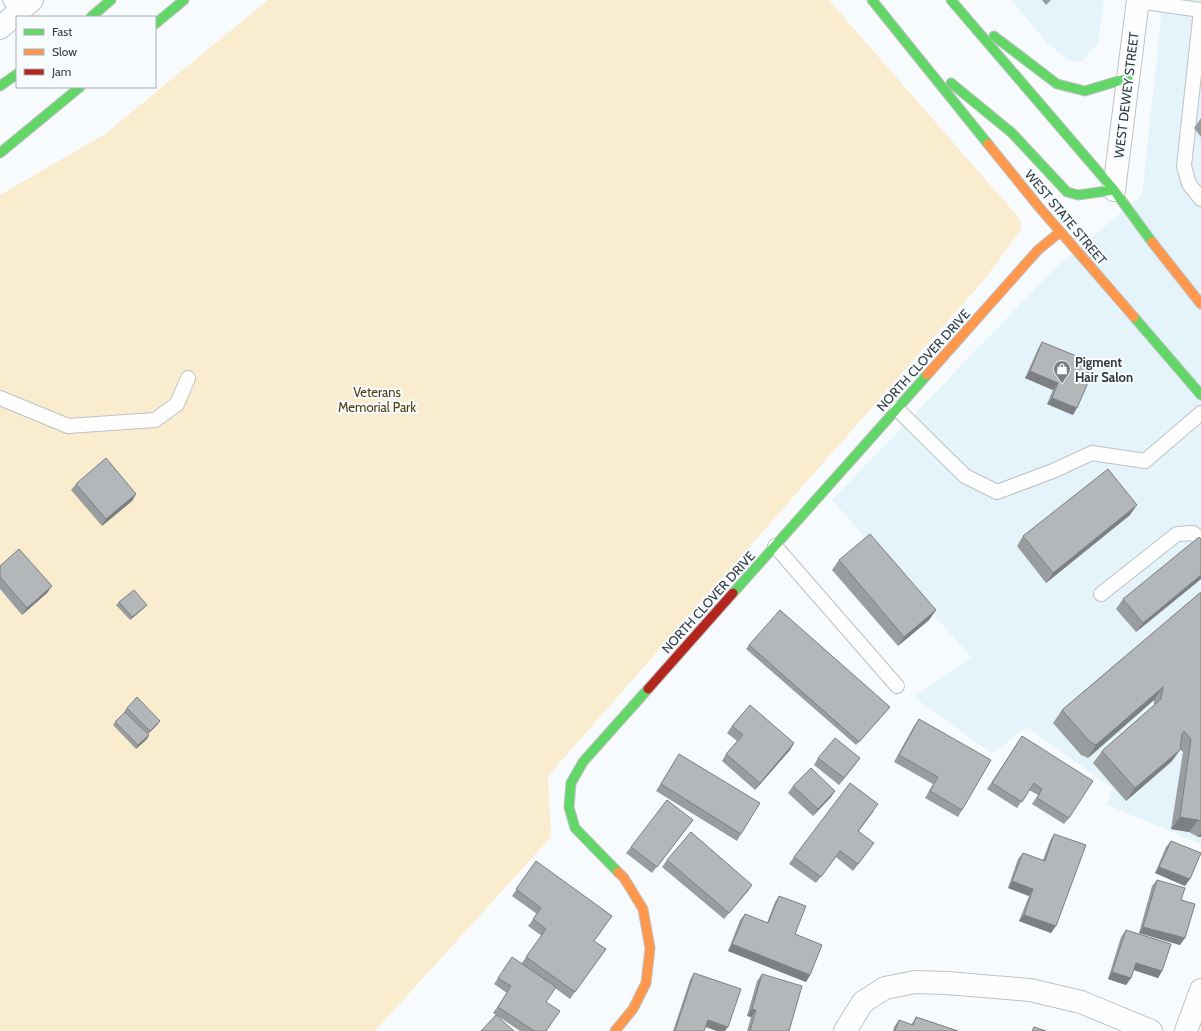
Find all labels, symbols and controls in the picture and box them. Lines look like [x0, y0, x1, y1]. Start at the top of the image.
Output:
legend [16, 16, 156, 88]
text: Fast [52, 24, 72, 39]
street label: WEST DEWEY STREET [1110, 31, 1142, 159]
text: Slow [52, 44, 77, 59]
text: Jam [51, 64, 71, 79]
street label: WEST STATE STREET [1022, 166, 1110, 268]
street label: NORTH CLOVER DRIVE [873, 306, 973, 414]
place label: Pigment Hair Salon [1075, 354, 1133, 385]
shop icon: Pigment Hair Salon [1052, 359, 1072, 384]
park label: Veterans Memorial Park [338, 384, 416, 415]
street label: NORTH CLOVER DRIVE [658, 548, 758, 656]

